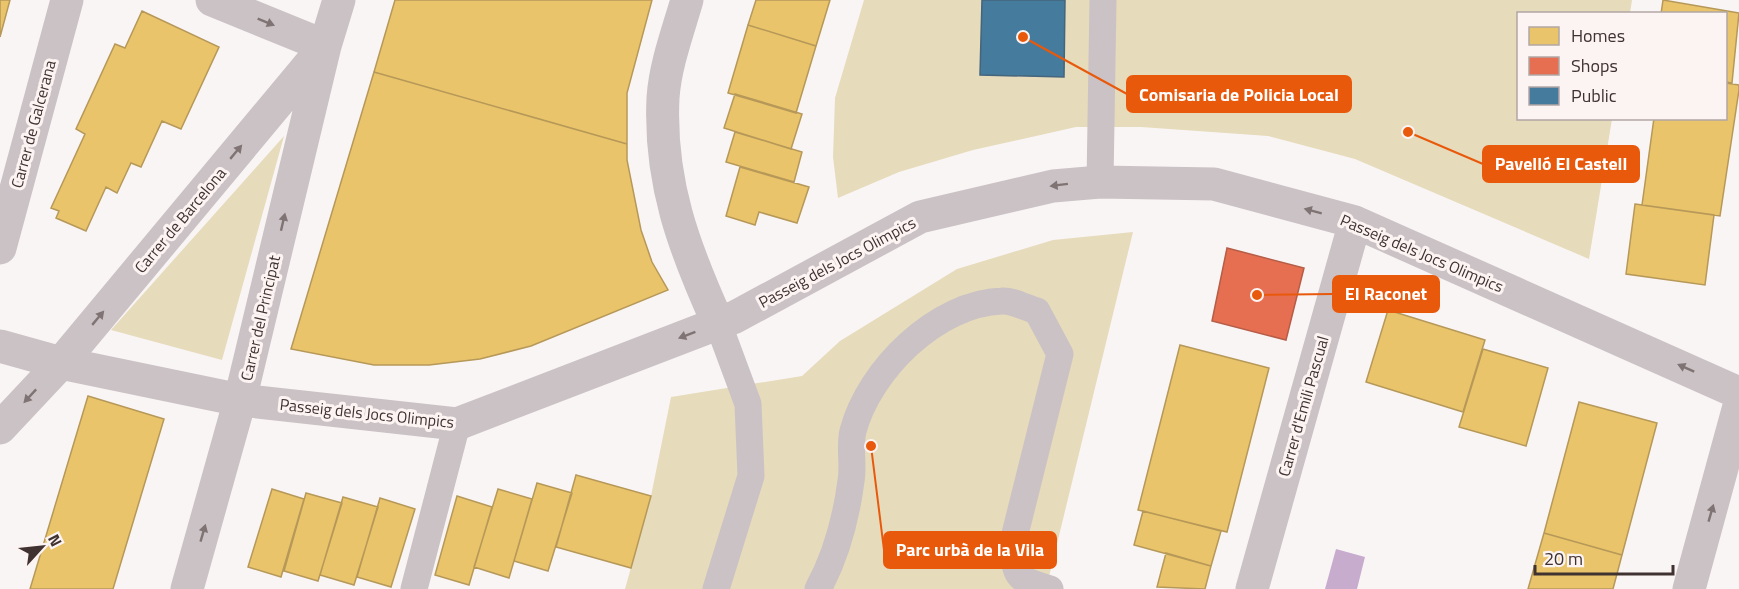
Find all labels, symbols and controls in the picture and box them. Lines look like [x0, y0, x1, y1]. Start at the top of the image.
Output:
legend [1517, 12, 1727, 120]
one-way arrow [258, 17, 276, 27]
text: Homes [1571, 22, 1625, 49]
text: Shops [1571, 52, 1618, 79]
street label: Carrer de Galcerana [4, 57, 62, 191]
callout: Comisaria de Policia Local [1127, 76, 1351, 112]
text: Comisaria de Policia Local [1139, 81, 1339, 108]
text: Public [1571, 82, 1617, 109]
one-way arrow [230, 145, 242, 160]
callout: Pavelló El Castell [1483, 146, 1639, 182]
text: Pavelló El Castell [1495, 150, 1627, 177]
street label: Carrer de Barcelona [128, 162, 232, 278]
one-way arrow [1050, 181, 1069, 190]
one-way arrow [1304, 206, 1322, 215]
street label: Passeig dels Jocs Olimpics [1337, 208, 1507, 298]
street label: Passeig dels Jocs Olimpics [754, 210, 920, 314]
one-way arrow [279, 212, 288, 231]
street label: Carrer del Principat [234, 252, 286, 383]
callout: El Raconet [1333, 276, 1439, 312]
text: El Raconet [1345, 280, 1428, 307]
one-way arrow [91, 311, 104, 326]
one-way arrow [677, 330, 695, 340]
street label: Carrer d'Emili Pascual [1271, 333, 1335, 479]
one-way arrow [1677, 363, 1695, 373]
one-way arrow [23, 388, 37, 403]
street label: Passeig dels Jocs Olimpics [279, 392, 455, 434]
one-way arrow [1707, 503, 1716, 521]
north arrow [12, 517, 72, 577]
one-way arrow [199, 524, 208, 542]
text: N [42, 530, 69, 551]
callout: Parc urbà de la Vila [884, 532, 1056, 568]
text: Parc urbà de la Vila [896, 536, 1044, 563]
scale bar [1535, 538, 1673, 576]
text: 20 m [1544, 545, 1583, 572]

